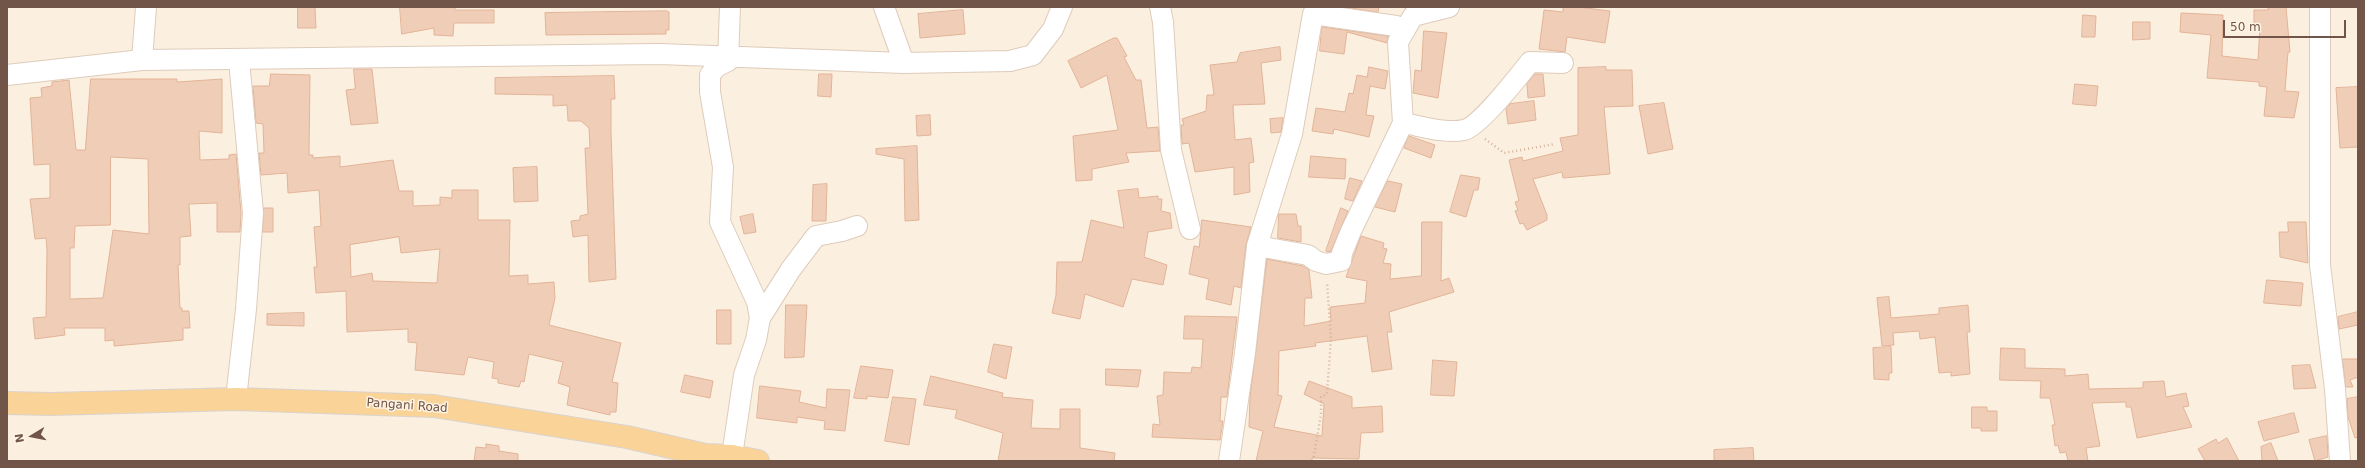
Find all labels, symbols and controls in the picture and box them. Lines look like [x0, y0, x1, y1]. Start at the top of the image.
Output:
scale bar [2225, 12, 2348, 38]
text: 50 m [2230, 20, 2261, 34]
street label: Pangani Road [366, 396, 448, 416]
north arrow [12, 416, 52, 456]
text: N [12, 433, 27, 444]

